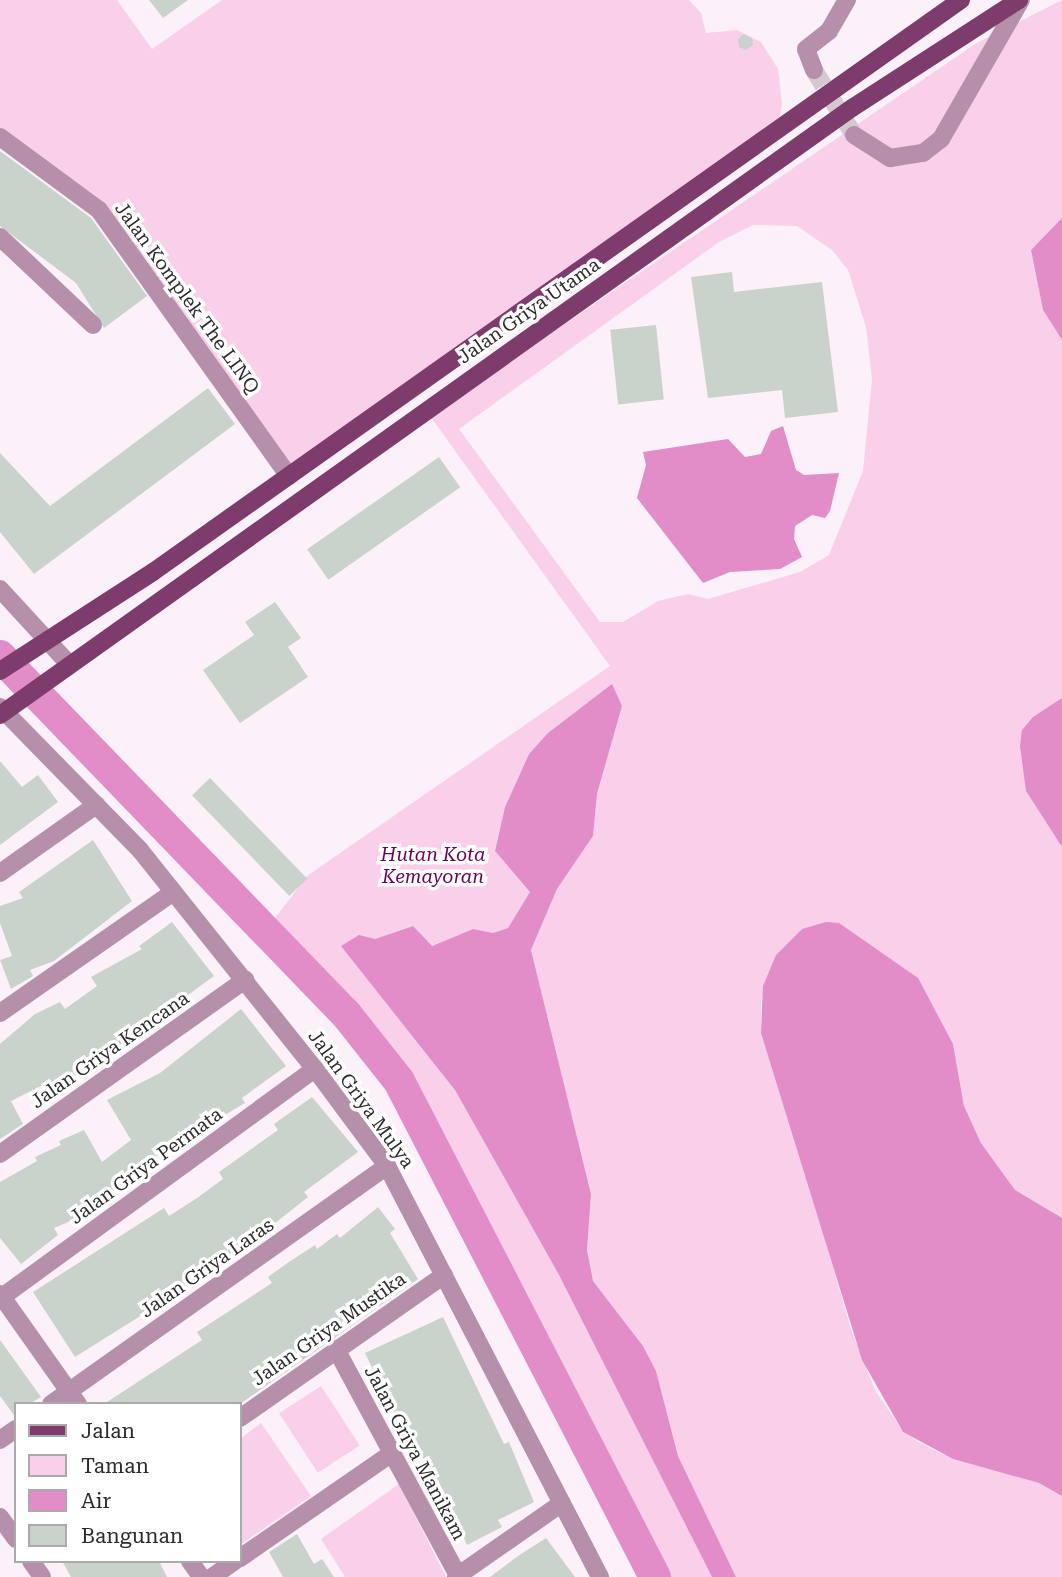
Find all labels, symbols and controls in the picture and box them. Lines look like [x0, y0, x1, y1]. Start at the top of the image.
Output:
street label: Jalan Komplek The LINQ [110, 198, 264, 398]
street label: Jalan Griya Utama [453, 253, 605, 369]
park label: Hutan Kota Kemayoran [381, 844, 485, 888]
street label: Jalan Griya Kencana [26, 987, 194, 1113]
street label: Jalan Griya Mulya [303, 1025, 419, 1173]
street label: Jalan Griya Permata [65, 1103, 227, 1229]
street label: Jalan Griya Laras [136, 1213, 278, 1323]
street label: Jalan Griya Mustika [248, 1267, 410, 1391]
street label: Jalan Griya Manikam [359, 1362, 471, 1544]
legend [14, 1402, 242, 1563]
text: Jalan [81, 1419, 135, 1443]
text: Taman [81, 1454, 149, 1478]
text: Air [81, 1489, 111, 1513]
text: Bangunan [81, 1524, 183, 1548]

